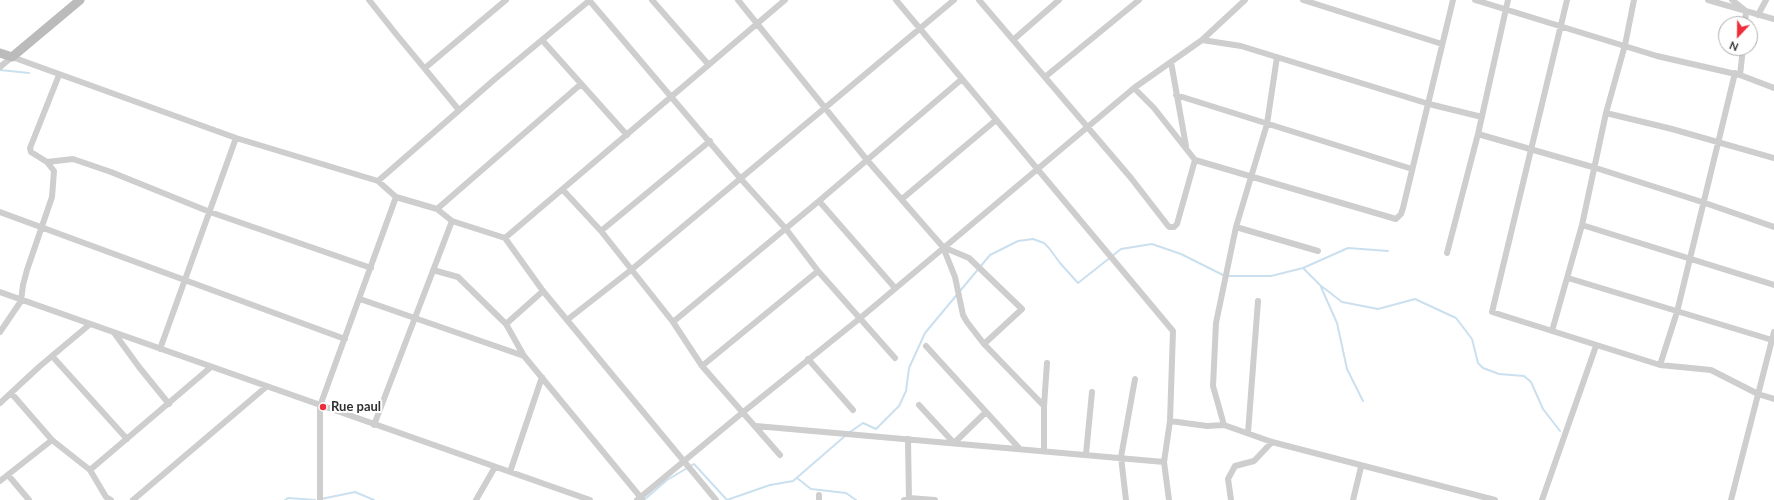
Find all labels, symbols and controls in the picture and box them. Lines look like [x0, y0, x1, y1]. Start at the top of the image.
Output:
north arrow [1718, 16, 1758, 56]
text: N [1727, 39, 1740, 54]
place label: Rue paul [331, 399, 381, 415]
marker: Rue paul [318, 402, 328, 412]

